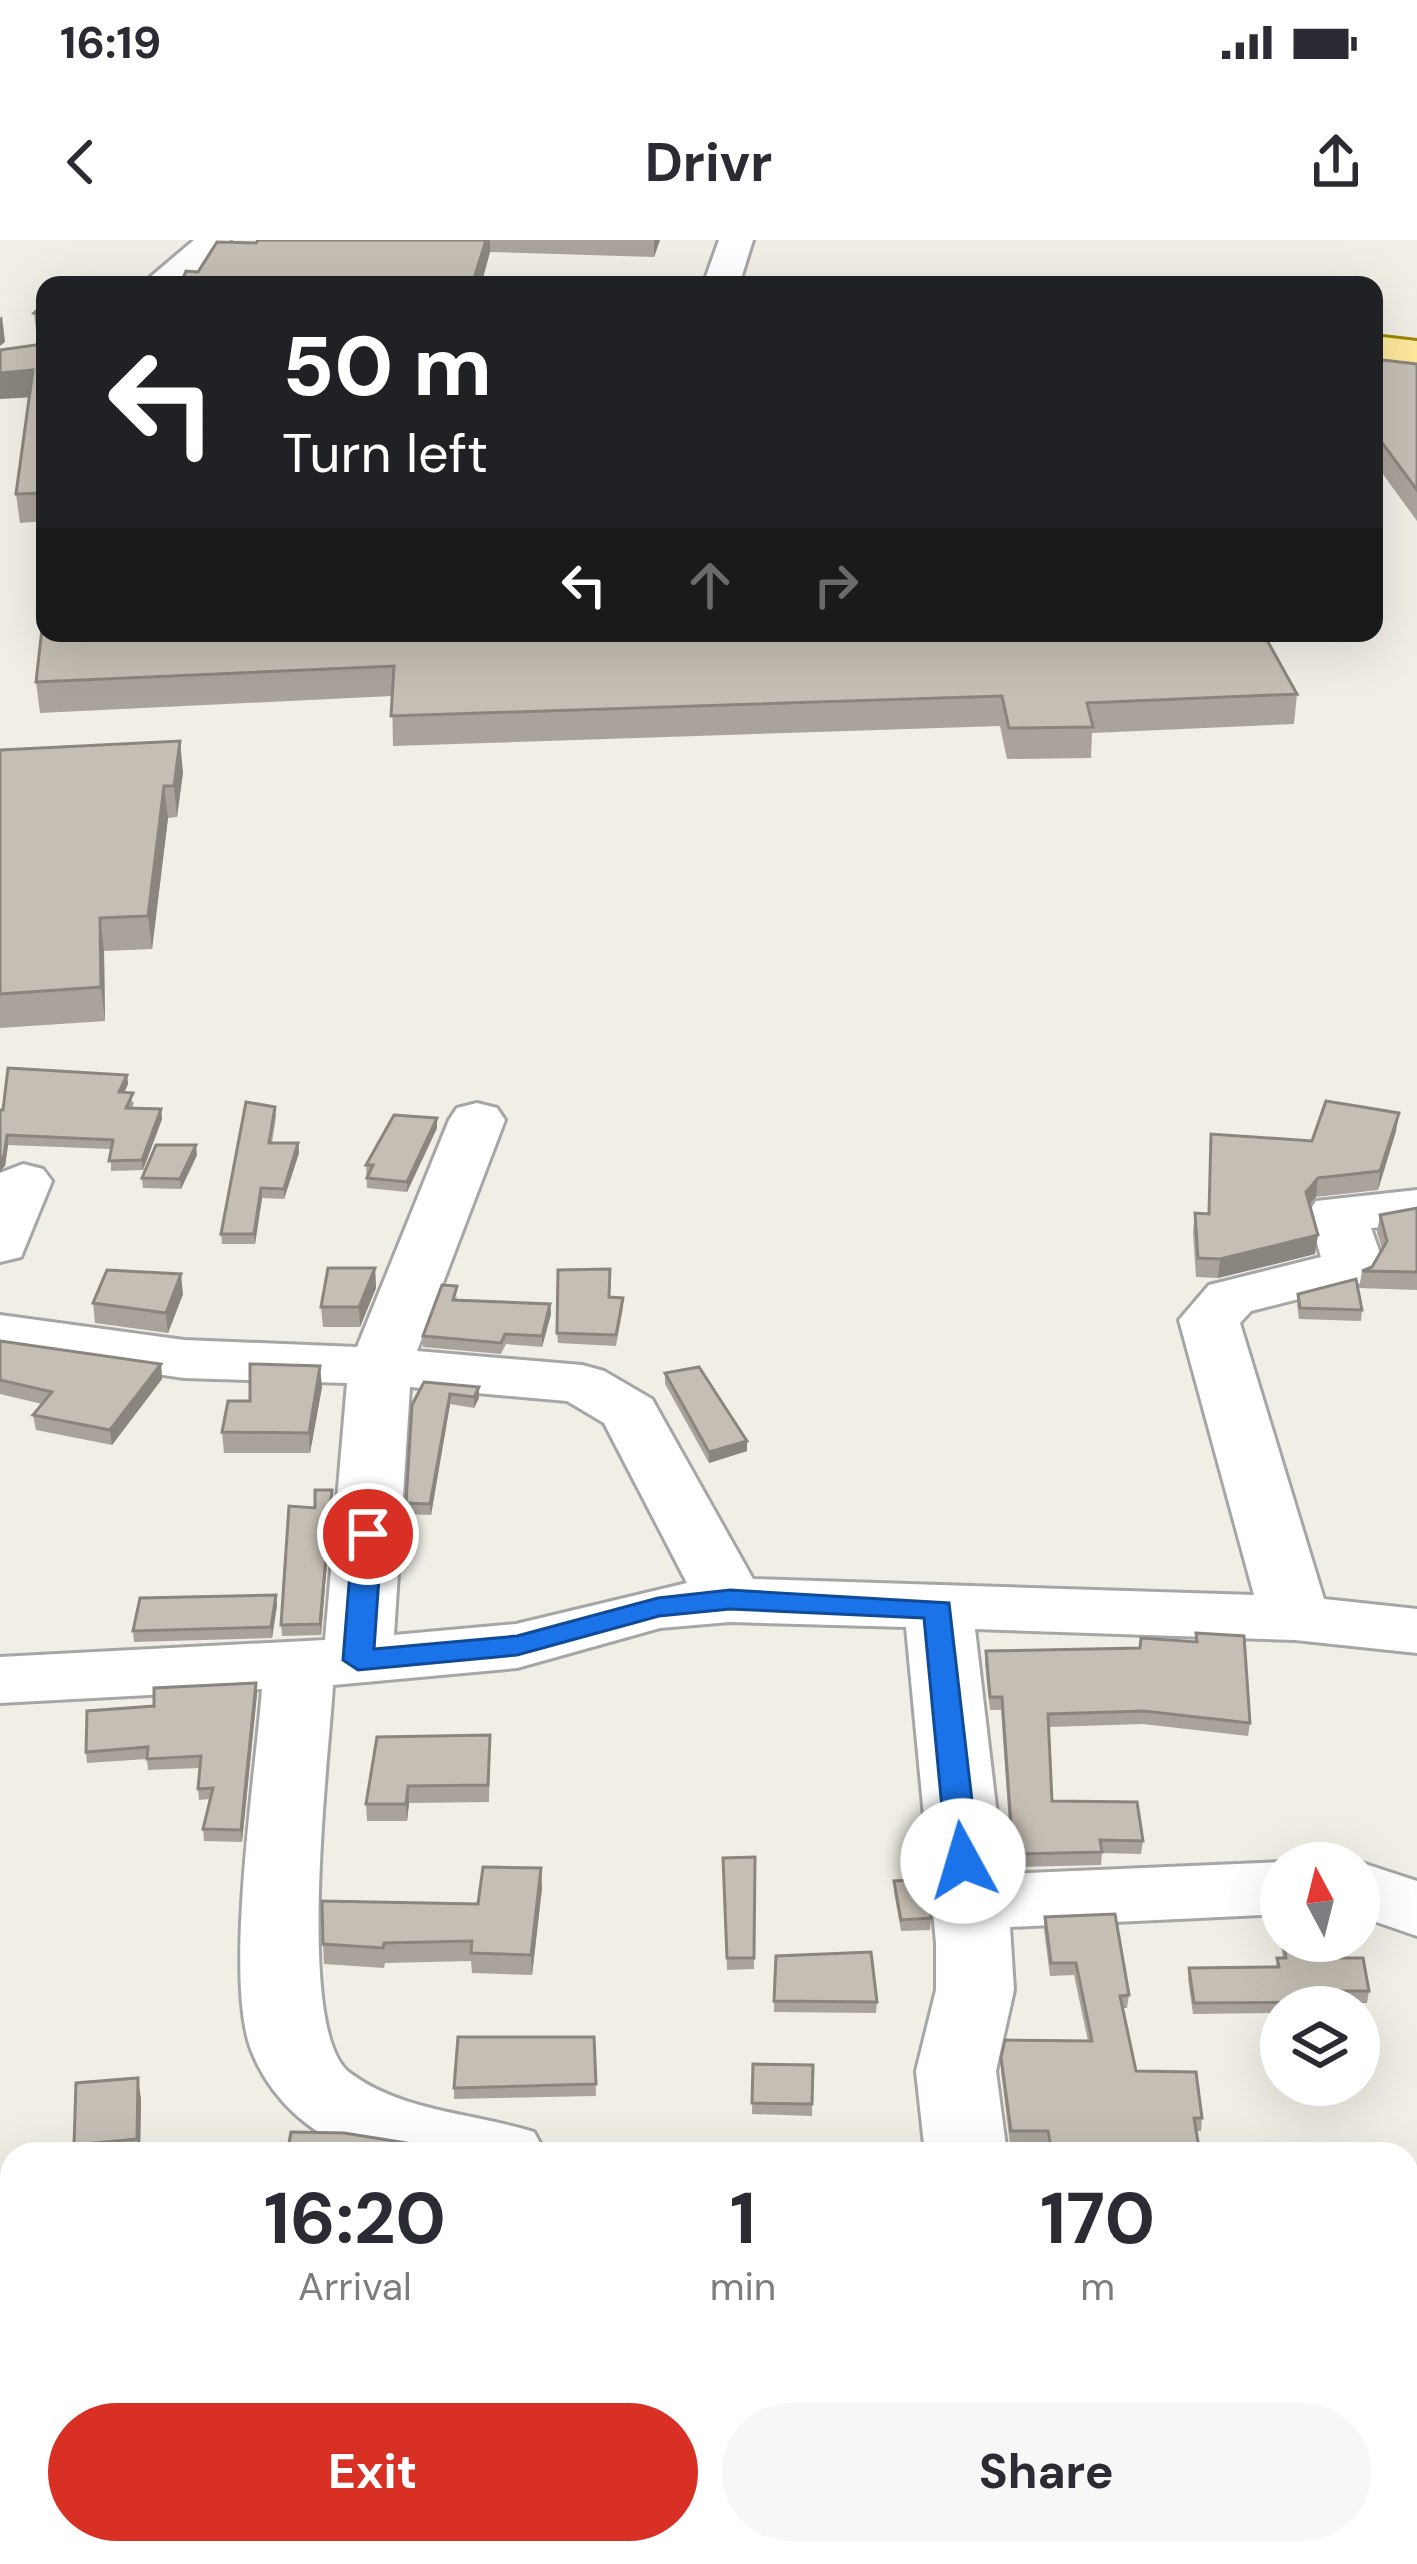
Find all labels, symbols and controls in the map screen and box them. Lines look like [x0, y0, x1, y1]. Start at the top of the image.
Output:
text: 16:19 [60, 13, 161, 72]
text: Drivr [645, 127, 772, 198]
icon: back [48, 129, 114, 195]
icon: share [1303, 129, 1369, 195]
text: 50 m [282, 312, 492, 421]
icon: left [84, 324, 240, 480]
text: Turn left [282, 418, 488, 489]
icon: left [551, 552, 617, 618]
icon: ahead [677, 552, 743, 618]
icon: right [803, 552, 869, 618]
pin [317, 1483, 419, 1585]
icon: arrive [335, 1501, 401, 1567]
position arrow [900, 1798, 1026, 1924]
north arrow [1260, 1842, 1380, 1962]
map controls [1260, 1842, 1380, 2106]
button: layers [1260, 1986, 1380, 2106]
text: 16:20 [264, 2172, 446, 2265]
text: 1 [730, 2172, 756, 2265]
text: 170 [1040, 2172, 1155, 2265]
text: Arrival [298, 2261, 412, 2312]
text: min [710, 2261, 776, 2312]
text: m [1080, 2261, 1115, 2312]
button: Exit [48, 2403, 698, 2541]
button: Share [722, 2403, 1371, 2541]

